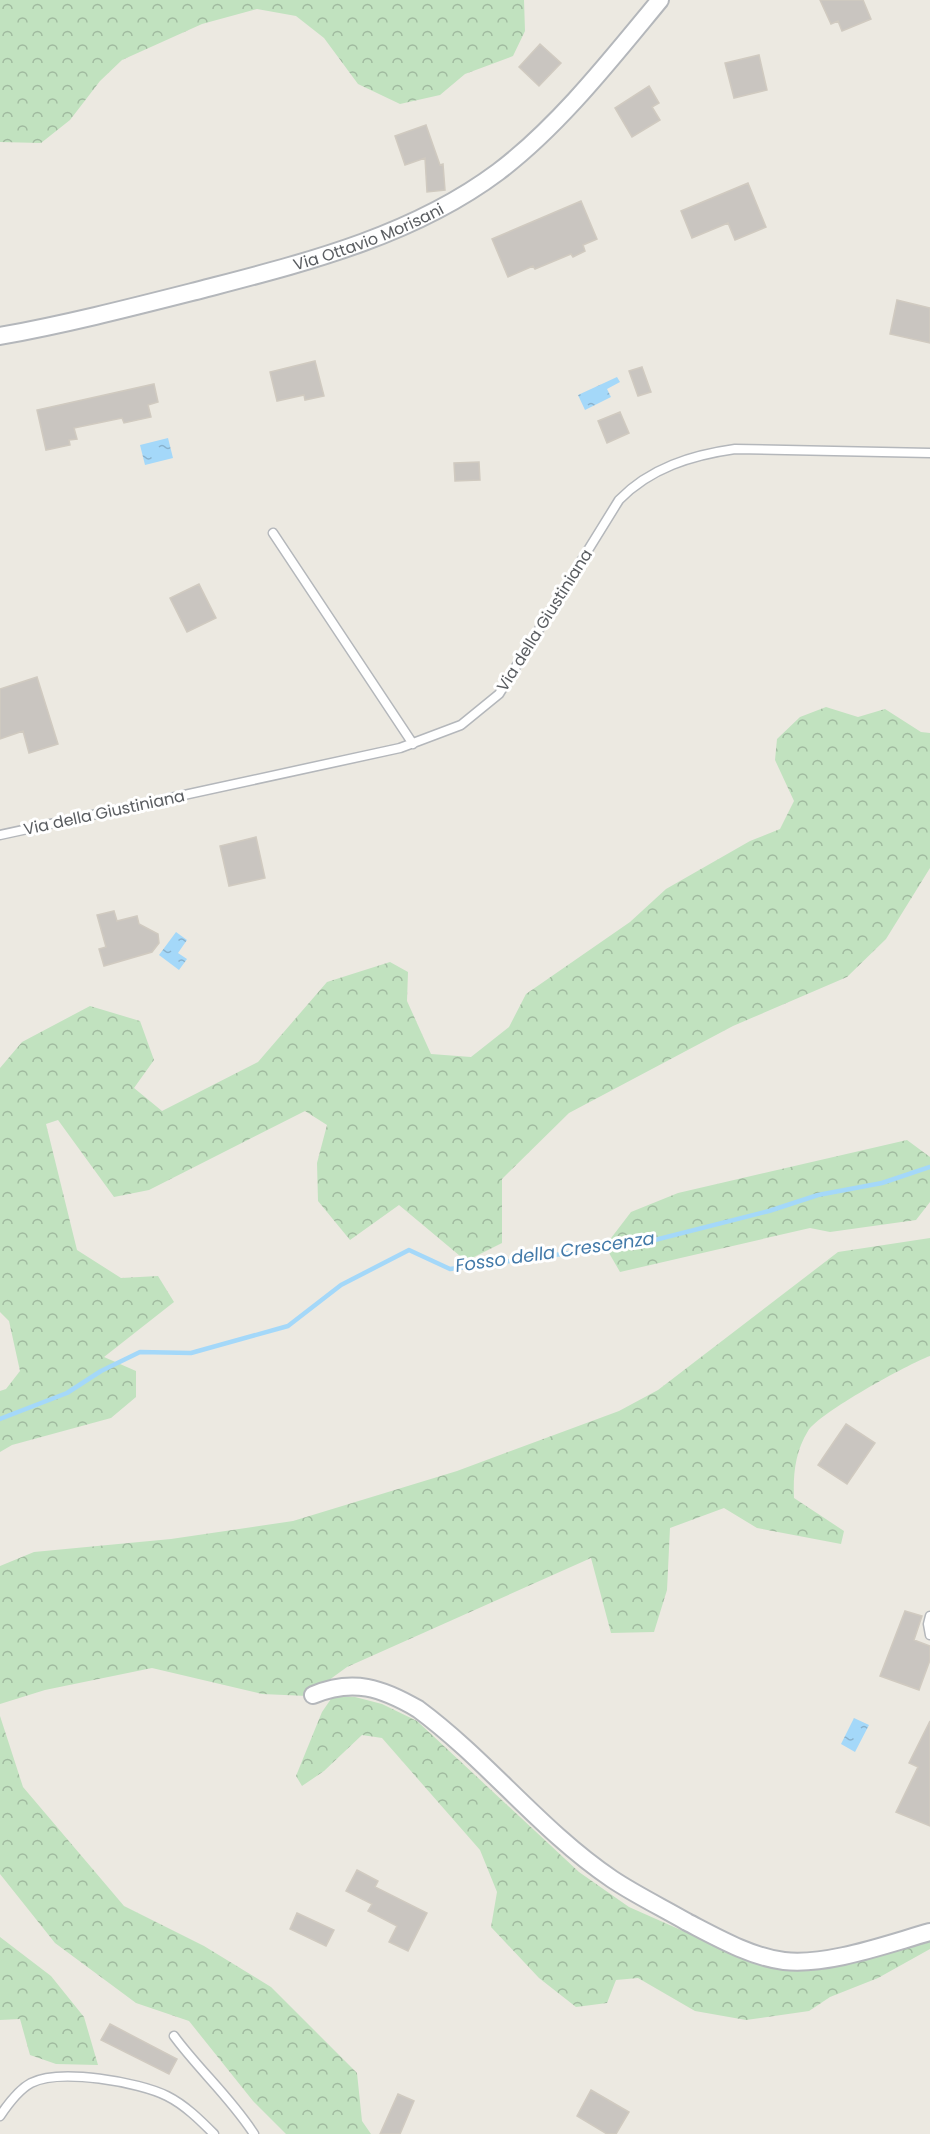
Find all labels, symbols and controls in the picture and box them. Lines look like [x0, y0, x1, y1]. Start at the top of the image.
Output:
street label: Via Ottavio Morisani [290, 198, 448, 276]
street label: Via della Giustiniana [491, 544, 598, 696]
street label: Via della Giustiniana [21, 784, 187, 841]
water label: Fosso della Crescenza [454, 1225, 656, 1278]

